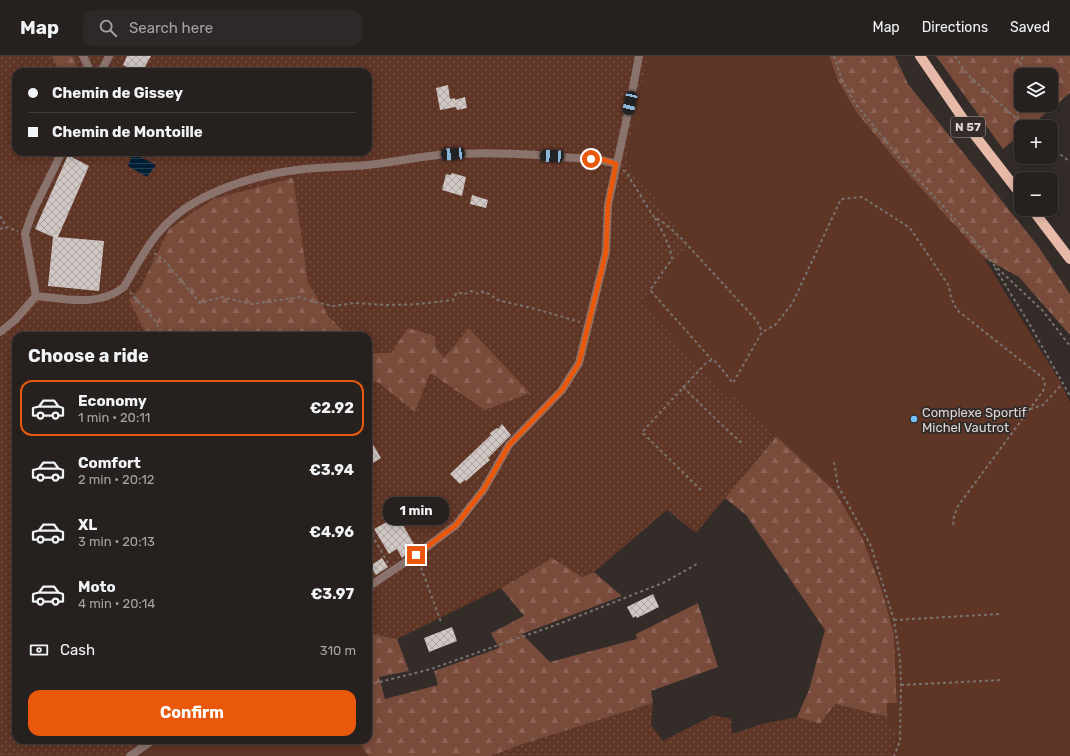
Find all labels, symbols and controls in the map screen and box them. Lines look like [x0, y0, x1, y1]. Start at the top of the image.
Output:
search box [83, 10, 363, 46]
text: Map [20, 16, 59, 39]
icon: search [97, 17, 119, 39]
text: Search here [129, 19, 213, 37]
text: Map [873, 19, 900, 36]
text: Directions [922, 19, 988, 36]
text: Saved [1010, 19, 1050, 36]
map controls [1014, 68, 1058, 216]
button: layers [1014, 68, 1058, 112]
text: Chemin de Gissey [52, 84, 183, 102]
car [621, 90, 639, 116]
road number: N 57 [951, 117, 985, 137]
button: + [1014, 120, 1058, 164]
text: Chemin de Montoille [52, 123, 203, 141]
car [441, 147, 465, 161]
car [540, 149, 564, 163]
route start [582, 150, 600, 168]
button: − [1014, 172, 1058, 216]
text: Choose a ride [28, 345, 149, 367]
icon: car [30, 390, 66, 426]
text: Economy [78, 392, 147, 410]
text: €2.92 [309, 399, 354, 417]
place label: Complexe Sportif Michel Vautrot [922, 405, 1026, 435]
text: 1 min · 20:11 [78, 410, 150, 425]
marker: Complexe Sportif Michel Vautrot [909, 414, 919, 424]
icon: car [30, 452, 66, 488]
text: Comfort [78, 454, 141, 472]
text: €3.94 [309, 461, 354, 479]
text: 2 min · 20:12 [78, 472, 154, 487]
callout: 1 min [383, 497, 449, 525]
text: 1 min [399, 503, 433, 518]
icon: car [30, 514, 66, 550]
text: XL [78, 516, 97, 534]
text: €4.96 [309, 523, 354, 541]
text: 3 min · 20:13 [78, 534, 155, 549]
route end [407, 546, 425, 564]
icon: car [30, 576, 66, 612]
text: Moto [78, 578, 116, 596]
text: €3.97 [310, 585, 354, 603]
text: 4 min · 20:14 [78, 596, 155, 611]
icon: cash [28, 639, 50, 661]
text: Cash [60, 641, 95, 659]
text: 310 m [320, 643, 356, 658]
button: Confirm [28, 690, 356, 736]

